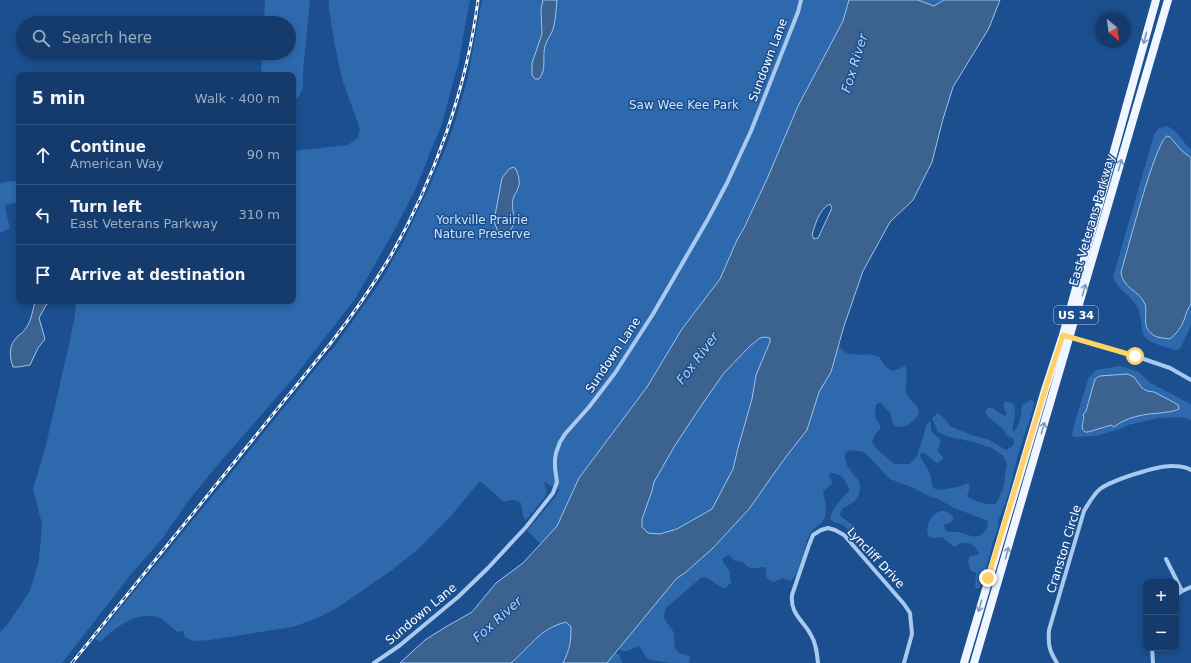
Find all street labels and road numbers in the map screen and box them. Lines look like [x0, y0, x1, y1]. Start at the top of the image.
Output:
street label: Sundown Lane [746, 16, 790, 104]
street label: East Veterans Parkway [1066, 152, 1118, 288]
road number: US 34 [1054, 306, 1098, 324]
street label: Sundown Lane [583, 315, 643, 395]
street label: Cranston Circle [1044, 503, 1084, 595]
street label: Lyncliff Drive [844, 525, 908, 591]
street label: Sundown Lane [383, 580, 459, 648]

